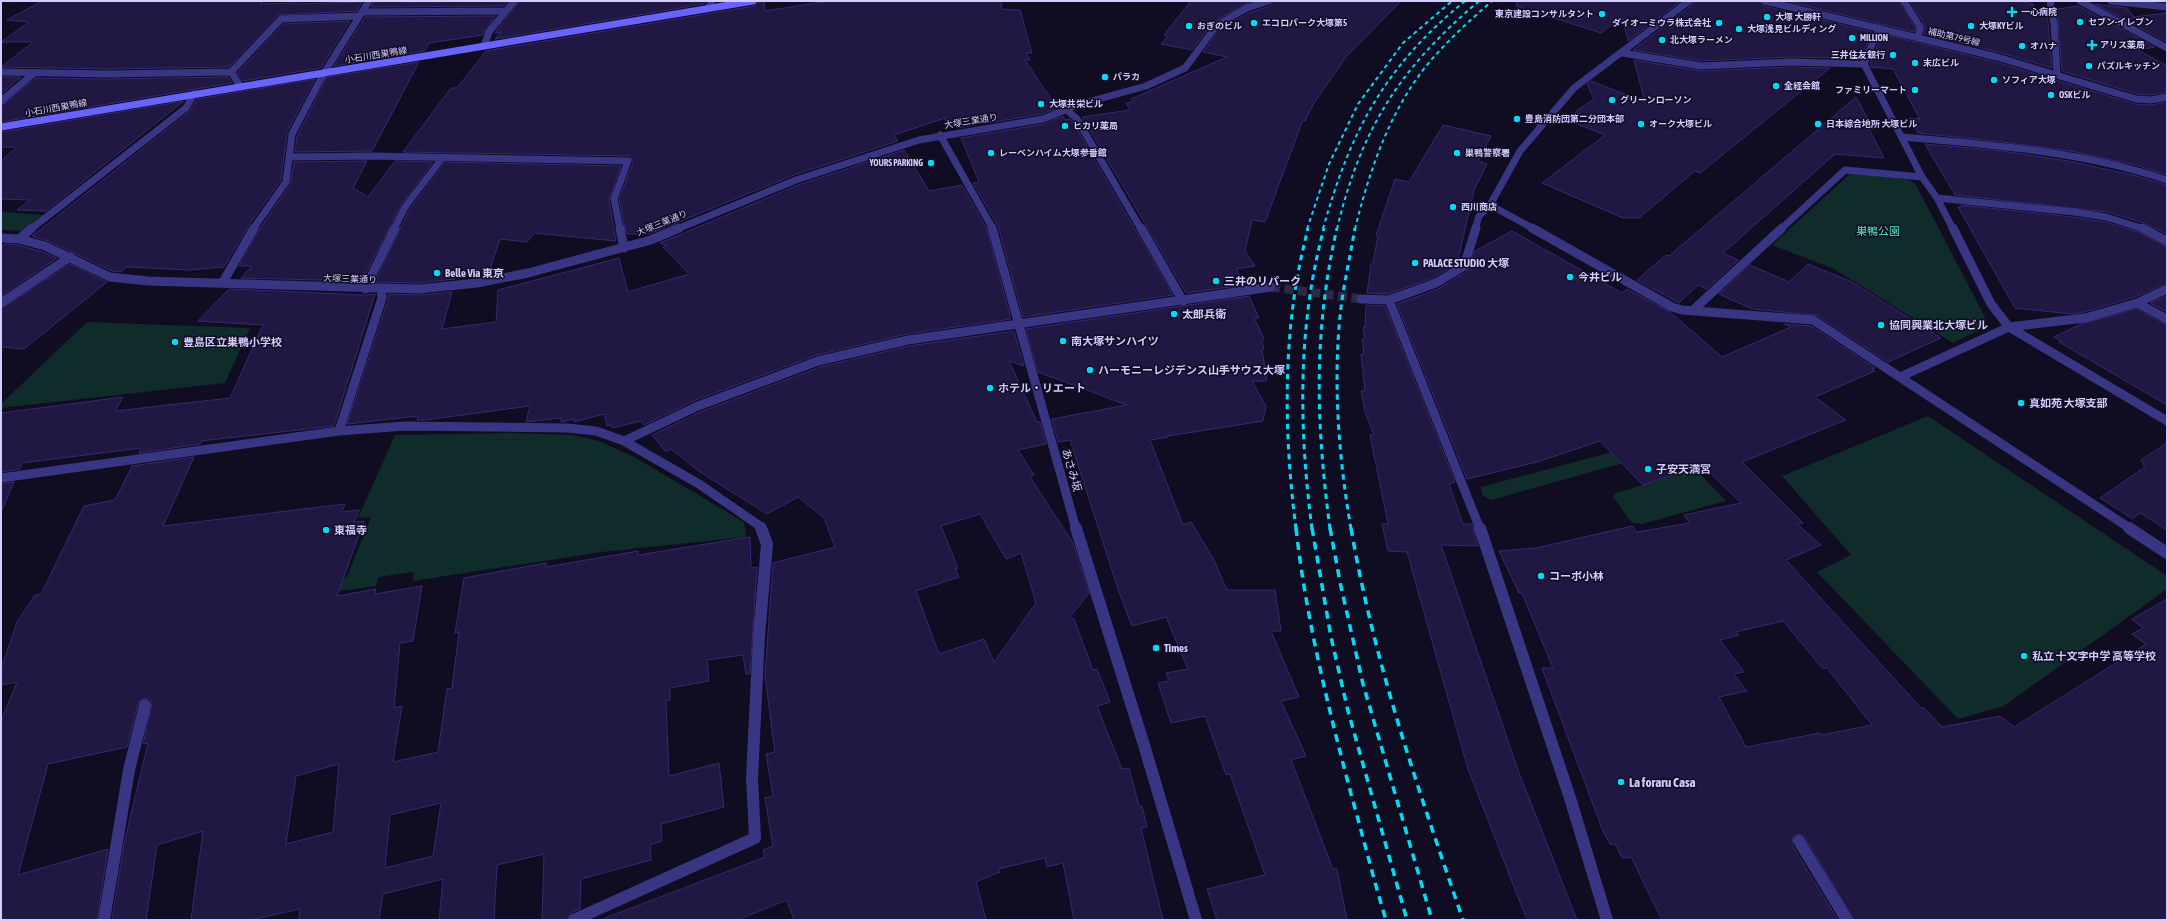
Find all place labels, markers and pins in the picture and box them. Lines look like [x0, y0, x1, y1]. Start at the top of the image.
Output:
marker: 一心病院 [2006, 6, 2018, 18]
place label: 一心病院 [2021, 7, 2057, 17]
place label: 東京建設コンサルタント [1495, 9, 1594, 19]
marker: 東京建設コンサルタント [1597, 9, 1607, 19]
marker: 大塚 大勝軒 [1762, 12, 1772, 22]
place label: 大塚 大勝軒 [1775, 12, 1821, 22]
place label: ダイオーミウラ株式会社 [1612, 17, 1711, 28]
marker: セブン-イレブン [2075, 17, 2085, 27]
place label: セブン-イレブン [2088, 17, 2153, 27]
marker: エコロパーク大塚第5 [1249, 18, 1259, 28]
place label: エコロパーク大塚第5 [1262, 18, 1347, 28]
marker: ダイオーミウラ株式会社 [1714, 18, 1724, 28]
marker: おぎのビル [1184, 21, 1194, 31]
place label: おぎのビル [1197, 21, 1242, 31]
marker: 大塚KYビル [1966, 21, 1976, 31]
place label: 大塚KYビル [1979, 21, 2023, 31]
place label: 大塚浅見ビルディング [1747, 23, 1836, 34]
marker: 大塚浅見ビルディング [1734, 24, 1744, 34]
marker: MILLION [1847, 33, 1857, 43]
place label: MILLION [1860, 33, 1888, 43]
marker: 北大塚ラーメン [1657, 35, 1667, 45]
place label: 北大塚ラーメン [1670, 35, 1733, 45]
marker: アリス薬局 [2087, 40, 2097, 50]
place label: アリス薬局 [2100, 40, 2145, 50]
marker: オハナ [2017, 41, 2027, 51]
place label: オハナ [2030, 41, 2057, 51]
place label: 三井住友銀行 [1831, 49, 1886, 60]
marker: 三井住友銀行 [1888, 50, 1898, 60]
marker: 末広ビル [1910, 58, 1920, 68]
place label: 末広ビル [1923, 58, 1959, 68]
marker: パズルキッチン [2084, 61, 2094, 71]
place label: パズルキッチン [2097, 61, 2160, 71]
marker: パラカ [1100, 72, 1110, 82]
place label: パラカ [1113, 72, 1140, 82]
marker: ソフィア大塚 [1989, 75, 1999, 85]
place label: ソフィア大塚 [2002, 75, 2056, 85]
marker: 全経会館 [1771, 81, 1781, 91]
place label: 全経会館 [1784, 81, 1820, 91]
place label: ファミリーマート [1835, 85, 1907, 95]
marker: ファミリーマート [1910, 85, 1920, 95]
marker: OSKビル [2046, 90, 2056, 100]
place label: OSKビル [2059, 90, 2090, 100]
marker: グリーンローソン [1607, 95, 1617, 105]
place label: グリーンローソン [1620, 95, 1692, 105]
marker: 大塚共栄ビル [1036, 99, 1046, 109]
place label: 大塚共栄ビル [1049, 99, 1103, 109]
marker: 豊島消防団第二分団本部 [1512, 114, 1522, 124]
place label: 豊島消防団第二分団本部 [1525, 114, 1624, 124]
marker: オーク大塚ビル [1636, 119, 1646, 129]
place label: オーク大塚ビル [1649, 119, 1712, 129]
marker: 日本綜合地所 大塚ビル [1813, 119, 1823, 129]
place label: 日本綜合地所 大塚ビル [1826, 119, 1917, 129]
marker: ヒカリ薬局 [1060, 121, 1070, 131]
place label: ヒカリ薬局 [1073, 121, 1118, 131]
marker: レーベンハイム大塚参番館 [986, 148, 996, 158]
place label: レーベンハイム大塚参番館 [999, 148, 1107, 158]
marker: 巣鴨警察署 [1452, 148, 1462, 158]
place label: 巣鴨警察署 [1465, 148, 1510, 158]
place label: YOURS PARKING [868, 158, 923, 168]
marker: YOURS PARKING [926, 158, 936, 168]
marker: 西川商店 [1448, 202, 1458, 212]
place label: 西川商店 [1461, 202, 1497, 212]
place label: PALACE STUDIO 大塚 [1423, 257, 1510, 269]
marker: PALACE STUDIO 大塚 [1410, 258, 1420, 268]
place label: Belle Via 東京 [445, 267, 504, 279]
marker: Belle Via 東京 [432, 268, 442, 278]
place label: 今井ビル [1578, 271, 1622, 283]
marker: 今井ビル [1565, 272, 1575, 282]
place label: 三井のリパーク [1224, 275, 1301, 287]
marker: 三井のリパーク [1211, 276, 1221, 286]
place label: 太郎兵衛 [1182, 308, 1226, 320]
marker: 太郎兵衛 [1169, 309, 1179, 319]
place label: 協同興業北大塚ビル [1889, 319, 1988, 331]
marker: 協同興業北大塚ビル [1876, 320, 1886, 330]
place label: 南大塚サンハイツ [1071, 335, 1159, 347]
place label: 豊島区立巣鴨小学校 [183, 336, 282, 348]
marker: 南大塚サンハイツ [1058, 336, 1068, 346]
marker: 豊島区立巣鴨小学校 [170, 337, 180, 347]
place label: ハーモニーレジデンス山手サウス大塚 [1098, 364, 1286, 376]
marker: ハーモニーレジデンス山手サウス大塚 [1085, 365, 1095, 375]
place label: ホテル・リエート [998, 382, 1086, 394]
marker: ホテル・リエート [985, 383, 995, 393]
place label: 真如苑 大塚支部 [2029, 397, 2108, 409]
marker: 真如苑 大塚支部 [2016, 398, 2026, 408]
place label: 子安天満宮 [1656, 463, 1711, 475]
marker: 子安天満宮 [1643, 464, 1653, 474]
place label: 東福寺 [334, 524, 367, 536]
marker: 東福寺 [321, 525, 331, 535]
place label: コーポ小林 [1549, 570, 1604, 582]
marker: コーポ小林 [1536, 571, 1546, 581]
place label: Times [1164, 642, 1188, 654]
marker: Times [1151, 643, 1161, 653]
place label: 私立 十文字中学 高等学校 [2032, 650, 2156, 662]
marker: 私立 十文字中学 高等学校 [2019, 651, 2029, 661]
place label: La foraru Casa [1629, 775, 1696, 790]
marker: La foraru Casa [1616, 777, 1626, 787]

